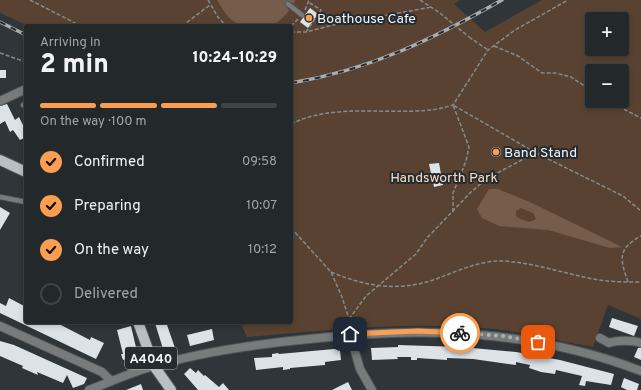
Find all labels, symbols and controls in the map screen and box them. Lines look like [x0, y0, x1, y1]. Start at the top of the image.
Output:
place label: Boathouse Cafe [317, 11, 416, 28]
map controls [585, 12, 629, 108]
button: + [585, 12, 629, 56]
marker: Boathouse Cafe [304, 13, 314, 23]
text: Arriving in [40, 35, 101, 51]
text: 2 min [40, 49, 109, 82]
text: 10:24–10:29 [192, 49, 277, 68]
button: − [585, 64, 629, 108]
text: On the way · 100 m [40, 114, 147, 130]
place label: Band Stand [504, 145, 577, 162]
marker: Band Stand [491, 147, 501, 157]
icon: check [40, 151, 62, 173]
text: Confirmed [74, 153, 145, 172]
text: 09:58 [242, 154, 277, 170]
park label: Handsworth Park [390, 170, 498, 187]
icon: check [40, 195, 62, 217]
text: Preparing [74, 197, 141, 216]
text: 10:07 [246, 198, 277, 214]
icon: check [40, 239, 62, 261]
text: On the way [74, 241, 149, 260]
text: 10:12 [248, 242, 277, 258]
text: Delivered [74, 285, 138, 304]
courier [440, 313, 480, 353]
pin [333, 317, 367, 351]
icon: bike [449, 322, 471, 344]
icon: home [339, 323, 361, 345]
pin [521, 325, 555, 359]
icon: bag [527, 331, 549, 353]
road number: A4040 [125, 347, 177, 369]

